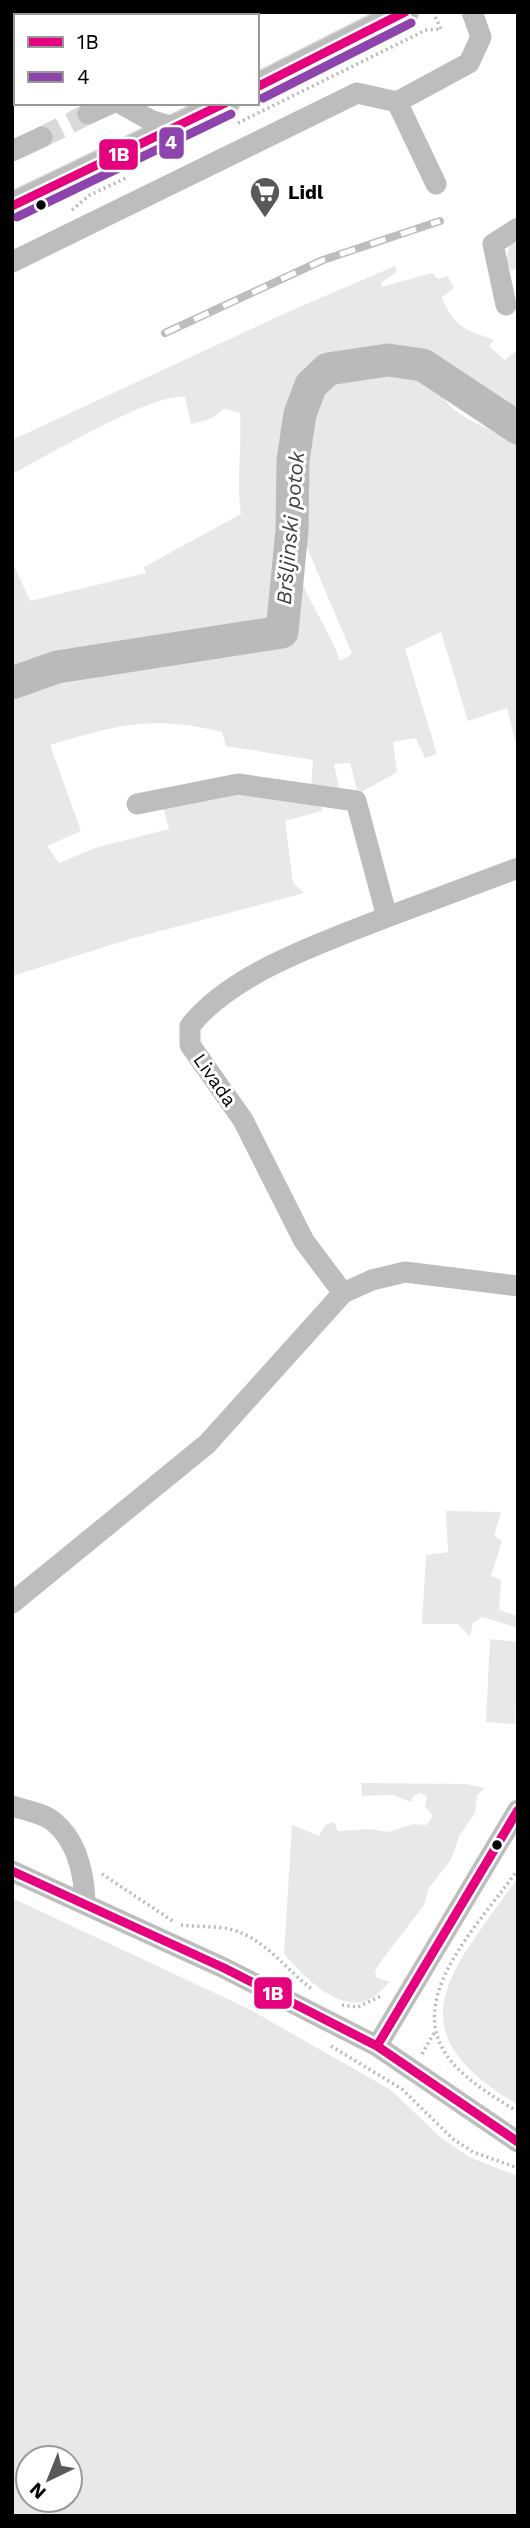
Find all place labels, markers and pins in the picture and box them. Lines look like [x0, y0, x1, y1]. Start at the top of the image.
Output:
supermarket icon: Lidl [248, 175, 282, 219]
place label: Lidl [288, 181, 324, 204]
unlabelled marker [34, 198, 48, 212]
unlabelled marker [490, 1838, 504, 1852]

